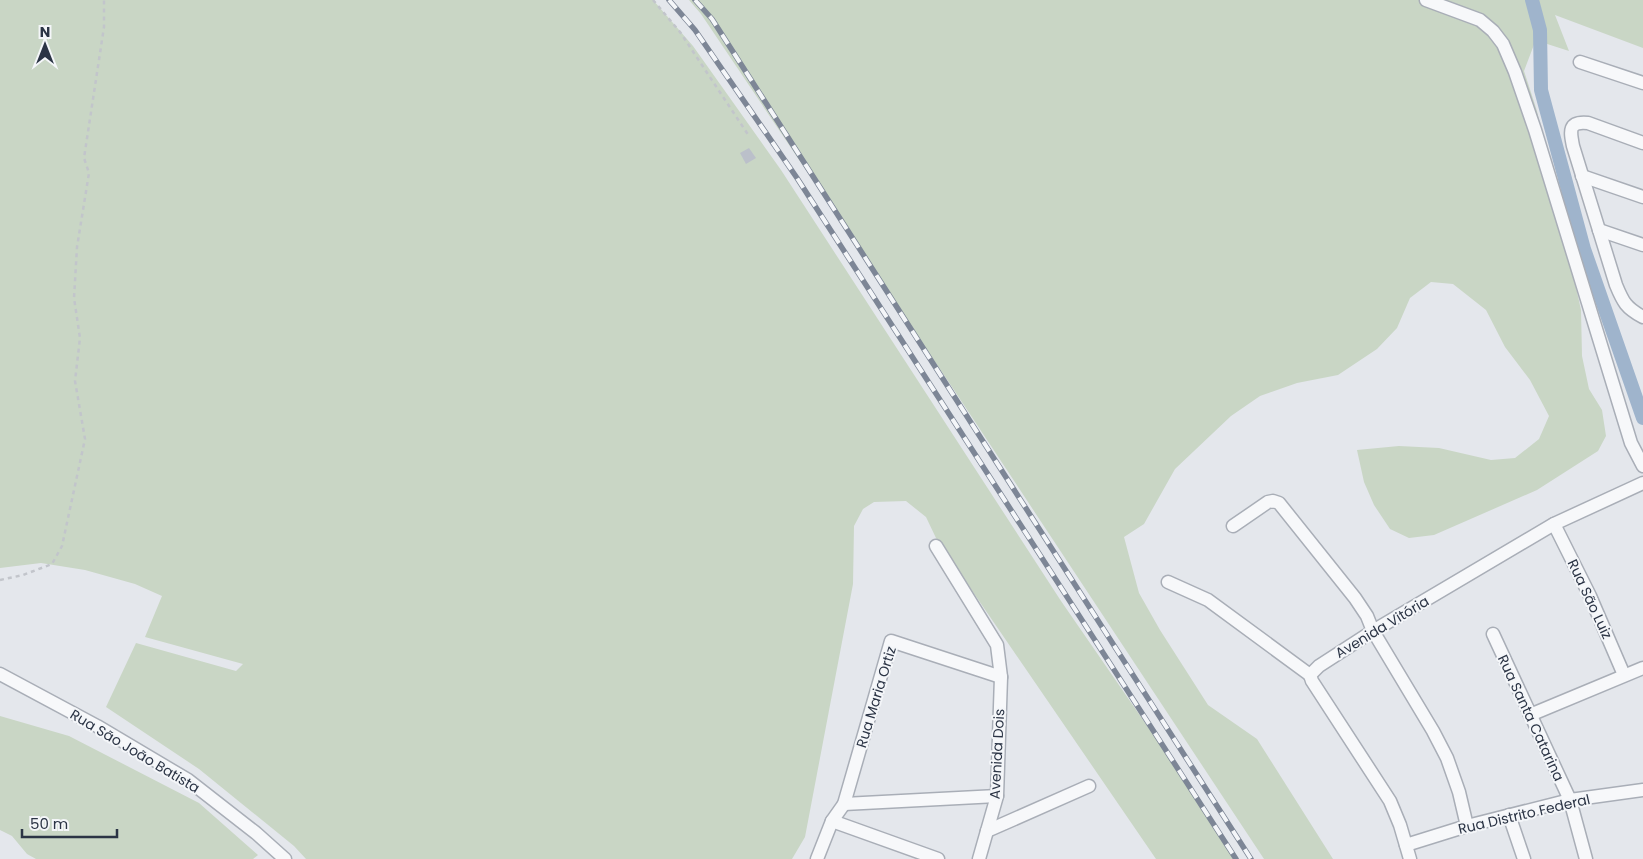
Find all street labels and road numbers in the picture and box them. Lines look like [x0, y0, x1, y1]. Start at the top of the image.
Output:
street label: Rua São Luiz [1563, 556, 1617, 642]
street label: Avenida Vitória [1331, 591, 1433, 663]
street label: Rua Maria Ortiz [851, 644, 901, 750]
street label: Rua Santa Catarina [1493, 651, 1569, 785]
street label: Rua São João Batista [66, 704, 204, 798]
street label: Avenida Dois [985, 708, 1009, 800]
street label: Rua Distrito Federal [1456, 789, 1592, 839]

